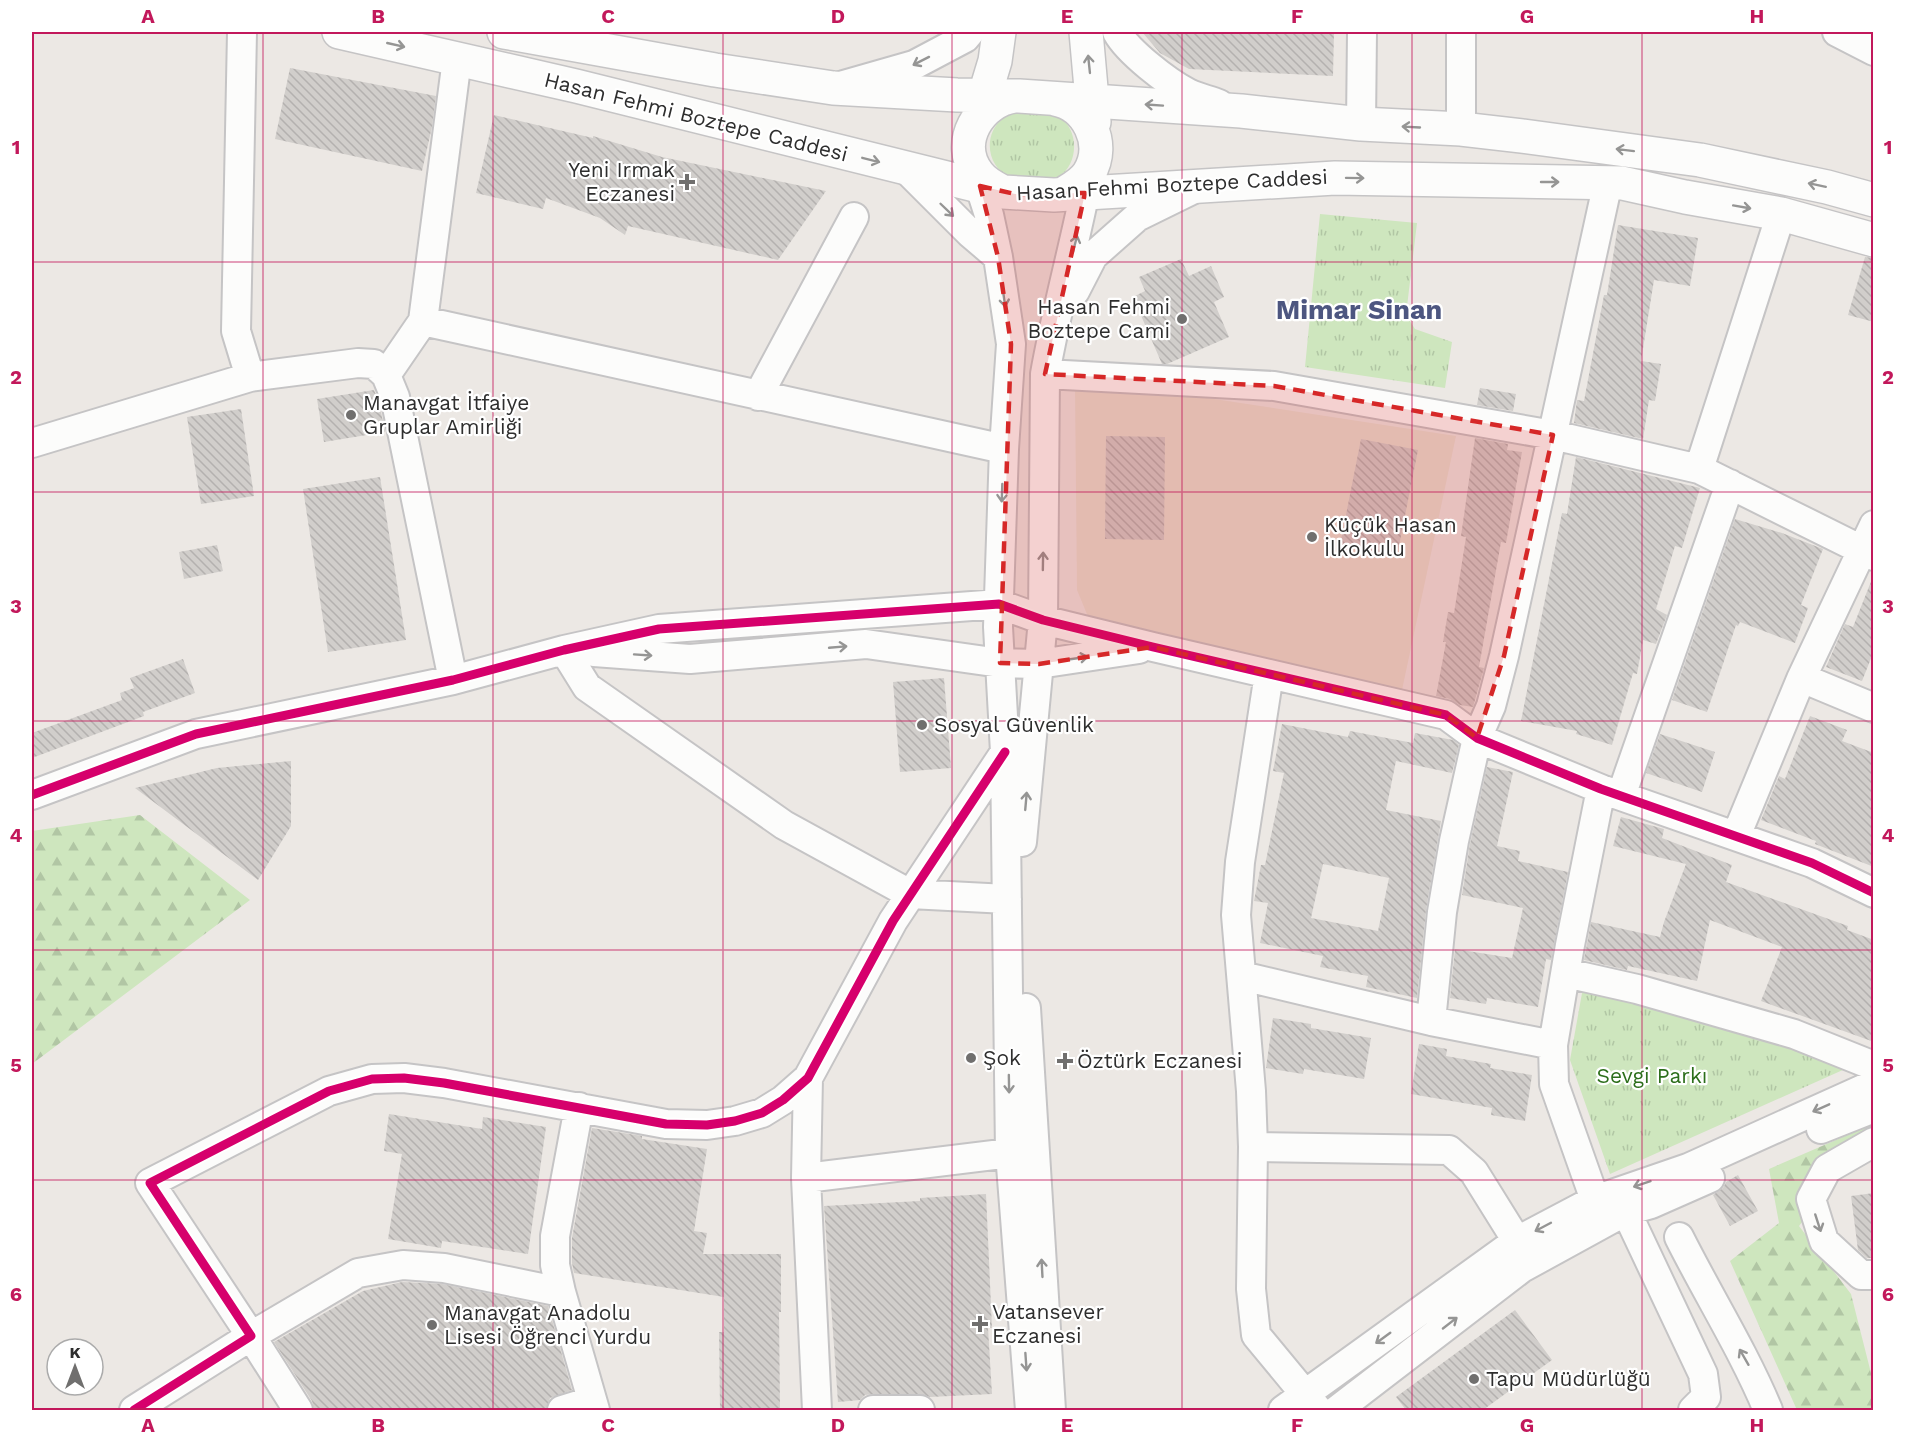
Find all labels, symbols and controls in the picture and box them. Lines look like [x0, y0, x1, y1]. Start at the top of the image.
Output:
text: A [141, 4, 155, 28]
text: B [371, 4, 385, 28]
text: C [601, 4, 615, 28]
text: D [831, 4, 845, 28]
text: E [1061, 4, 1073, 28]
text: F [1291, 4, 1303, 28]
text: G [1520, 4, 1534, 28]
text: H [1750, 4, 1764, 28]
one-way arrow [386, 39, 405, 51]
one-way arrow [1083, 55, 1094, 75]
one-way arrow [912, 56, 930, 68]
street label: Hasan Fehmi Boztepe Caddesi [542, 67, 850, 166]
one-way arrow [1144, 100, 1164, 111]
one-way arrow [1401, 121, 1421, 132]
text: 1 [12, 135, 20, 159]
text: 1 [1884, 135, 1892, 159]
one-way arrow [1616, 144, 1636, 155]
one-way arrow [861, 155, 880, 167]
place label: Yeni Irmak Eczanesi [568, 157, 675, 206]
street label: Hasan Fehmi Boztepe Caddesi [1016, 164, 1328, 205]
one-way arrow [1344, 173, 1364, 184]
marker: Yeni Irmak Eczanesi [680, 175, 694, 189]
one-way arrow [1539, 176, 1559, 188]
one-way arrow [1808, 179, 1827, 190]
one-way arrow [1732, 202, 1752, 213]
one-way arrow [940, 203, 955, 218]
one-way arrow [1069, 235, 1081, 254]
one-way arrow [999, 288, 1010, 308]
place label: Hasan Fehmi Boztepe Cami [1027, 294, 1170, 343]
district label: Mimar Sinan [1276, 294, 1442, 326]
marker: Hasan Fehmi Boztepe Cami [1175, 312, 1189, 326]
text: 2 [10, 365, 22, 389]
text: 2 [1882, 365, 1894, 389]
place label: Manavgat İtfaiye Gruplar Amirliği [363, 390, 529, 439]
marker: Manavgat İtfaiye Gruplar Amirliği [344, 408, 358, 422]
one-way arrow [997, 482, 1008, 502]
place label: Küçük Hasan İlkokulu [1324, 512, 1457, 561]
marker: Küçük Hasan İlkokulu [1305, 530, 1319, 544]
one-way arrow [1037, 552, 1049, 572]
text: 3 [10, 594, 22, 618]
text: 3 [1882, 594, 1894, 618]
one-way arrow [827, 641, 847, 652]
one-way arrow [633, 650, 653, 661]
one-way arrow [1069, 652, 1088, 663]
place label: Sosyal Güvenlik [934, 712, 1094, 737]
marker: Sosyal Güvenlik [915, 718, 929, 732]
one-way arrow [1021, 792, 1032, 812]
text: 4 [10, 823, 23, 847]
text: 4 [1882, 823, 1895, 847]
place label: Şok [983, 1045, 1021, 1070]
place label: Öztürk Eczanesi [1077, 1048, 1242, 1073]
marker: Şok [964, 1051, 978, 1065]
text: 5 [10, 1053, 22, 1077]
text: 5 [1882, 1053, 1894, 1077]
marker: Öztürk Eczanesi [1058, 1054, 1072, 1068]
park label: Sevgi Parkı [1597, 1063, 1707, 1088]
one-way arrow [1003, 1074, 1015, 1094]
one-way arrow [1812, 1104, 1830, 1115]
one-way arrow [1632, 1179, 1651, 1190]
one-way arrow [1813, 1213, 1824, 1232]
one-way arrow [1535, 1222, 1553, 1233]
one-way arrow [1036, 1259, 1047, 1279]
text: 6 [10, 1282, 22, 1306]
text: 6 [1882, 1282, 1894, 1306]
place label: Vatansever Eczanesi [992, 1299, 1104, 1348]
place label: Manavgat Anadolu Lisesi Öğrenci Yurdu [444, 1300, 651, 1349]
marker: Vatansever Eczanesi [973, 1317, 987, 1331]
one-way arrow [1442, 1317, 1458, 1330]
marker: Manavgat Anadolu Lisesi Öğrenci Yurdu [425, 1318, 439, 1332]
one-way arrow [1376, 1332, 1392, 1344]
north arrow [45, 1337, 105, 1397]
text: K [69, 1343, 81, 1362]
one-way arrow [1738, 1349, 1750, 1366]
one-way arrow [1021, 1352, 1032, 1372]
place label: Tapu Müdürlüğü [1486, 1366, 1651, 1391]
marker: Tapu Müdürlüğü [1467, 1372, 1481, 1386]
text: A [141, 1413, 155, 1437]
text: B [371, 1413, 385, 1437]
text: C [601, 1413, 615, 1437]
text: D [831, 1413, 845, 1437]
text: E [1061, 1413, 1073, 1437]
text: F [1291, 1413, 1303, 1437]
text: G [1520, 1413, 1534, 1437]
text: H [1750, 1413, 1764, 1437]

